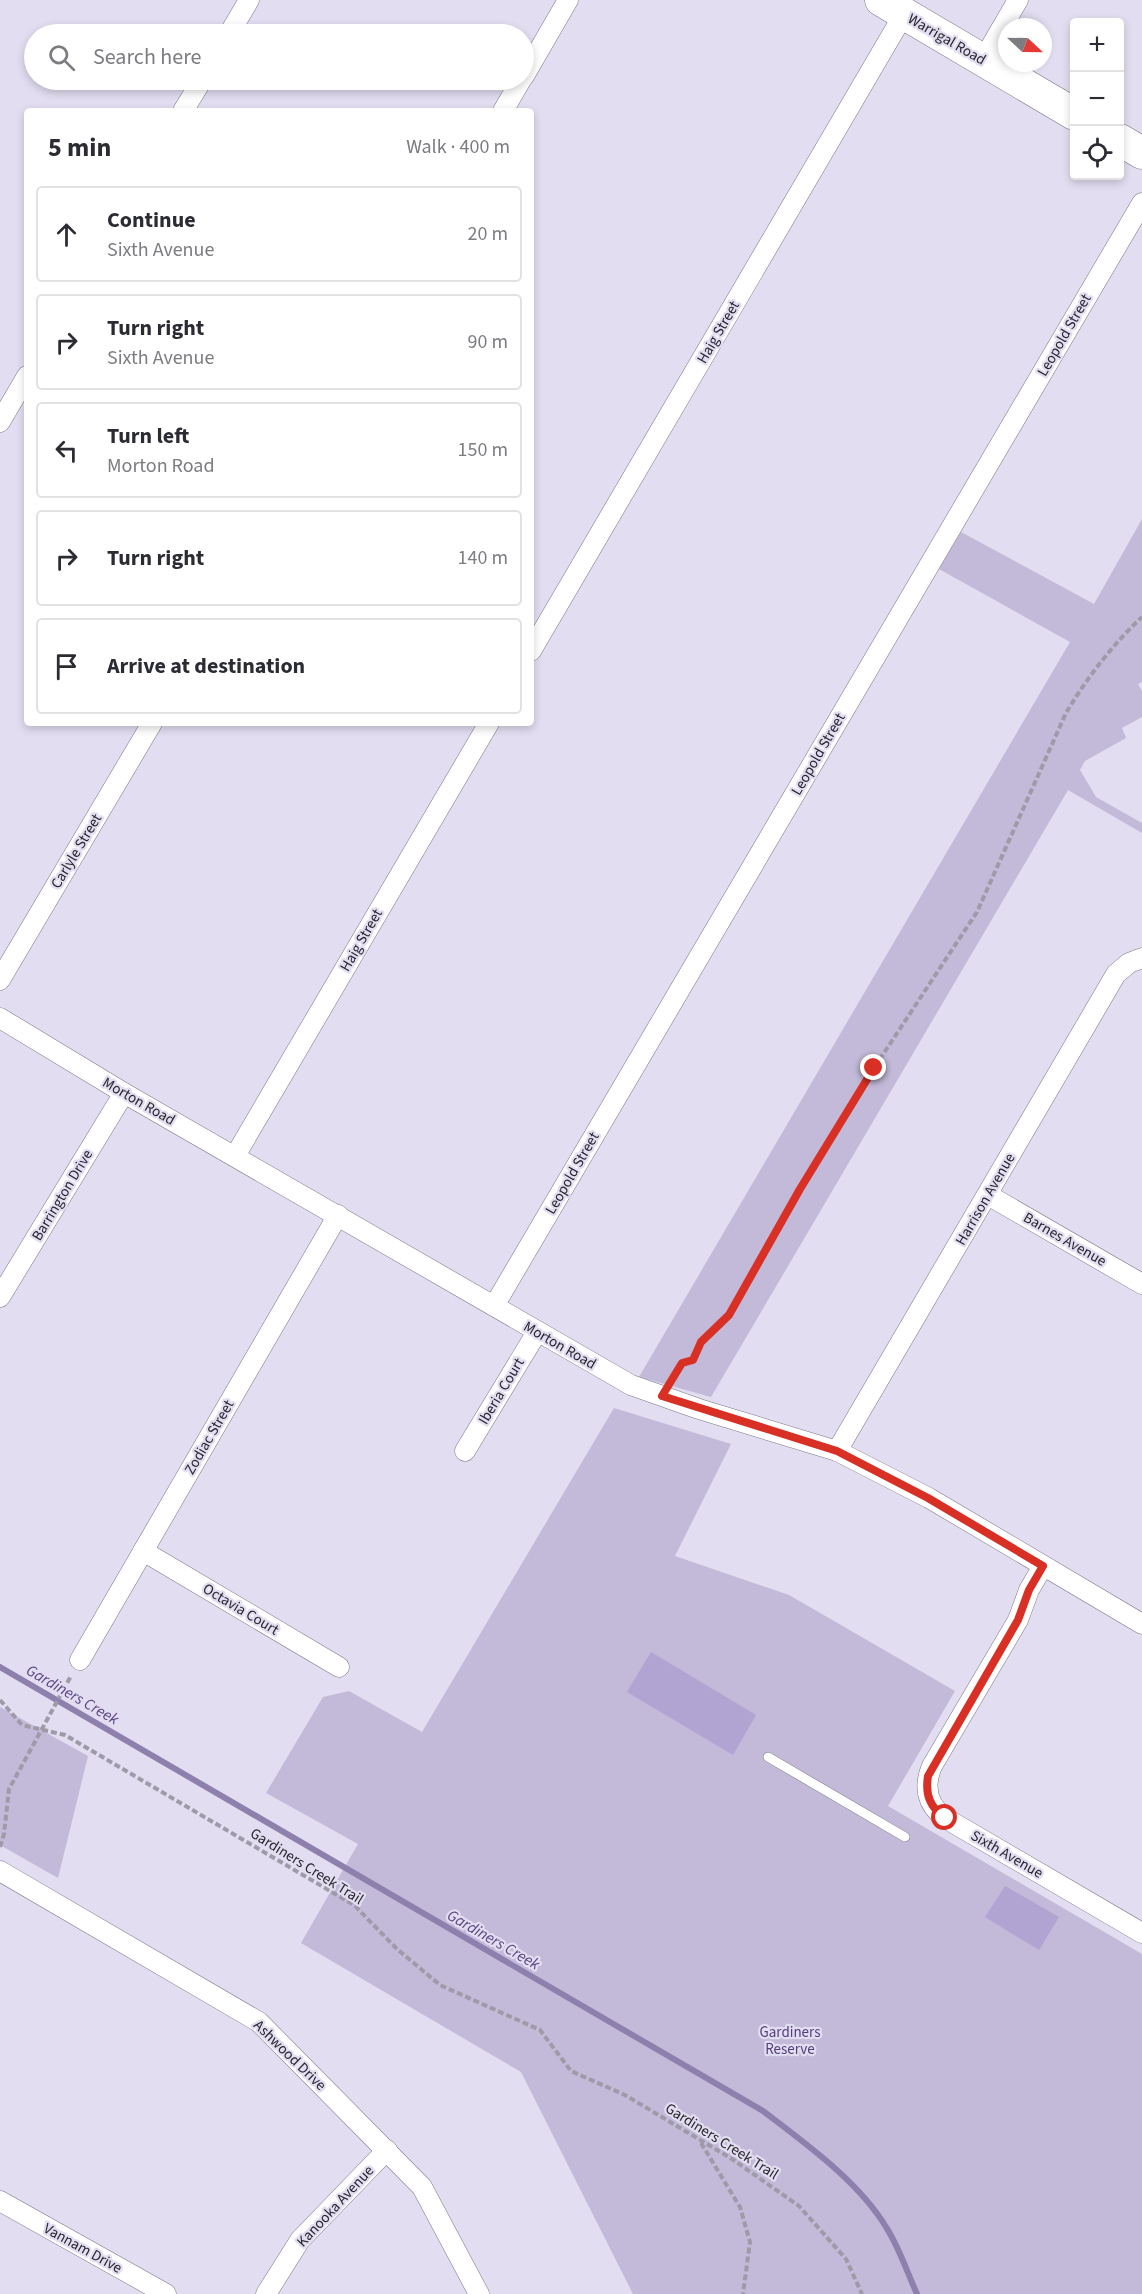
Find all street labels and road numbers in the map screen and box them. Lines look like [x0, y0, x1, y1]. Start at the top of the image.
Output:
street label: Warrigal Road [904, 9, 990, 70]
street label: Leopold Street [1032, 290, 1096, 380]
street label: Haig Street [692, 297, 745, 367]
street label: Leopold Street [786, 709, 850, 799]
street label: Carlyle Street [46, 810, 107, 893]
street label: Haig Street [335, 905, 388, 975]
street label: Morton Road [99, 1072, 179, 1131]
street label: Leopold Street [540, 1128, 604, 1218]
street label: Barrington Drive [27, 1146, 98, 1245]
street label: Harrison Avenue [951, 1149, 1020, 1249]
street label: Barnes Avenue [1019, 1207, 1110, 1272]
street label: Morton Road [520, 1316, 600, 1375]
street label: Iberia Court [473, 1354, 530, 1428]
street label: Zodiac Street [180, 1396, 239, 1478]
street label: Octavia Court [199, 1578, 283, 1640]
street label: Gardiners Creek Trail [246, 1823, 368, 1910]
street label: Sixth Avenue [967, 1825, 1047, 1884]
street label: Ashwood Drive [249, 2015, 331, 2095]
street label: Gardiners Creek Trail [661, 2098, 783, 2185]
street label: Kanooka Avenue [292, 2161, 379, 2252]
street label: Vannam Drive [40, 2218, 126, 2279]

